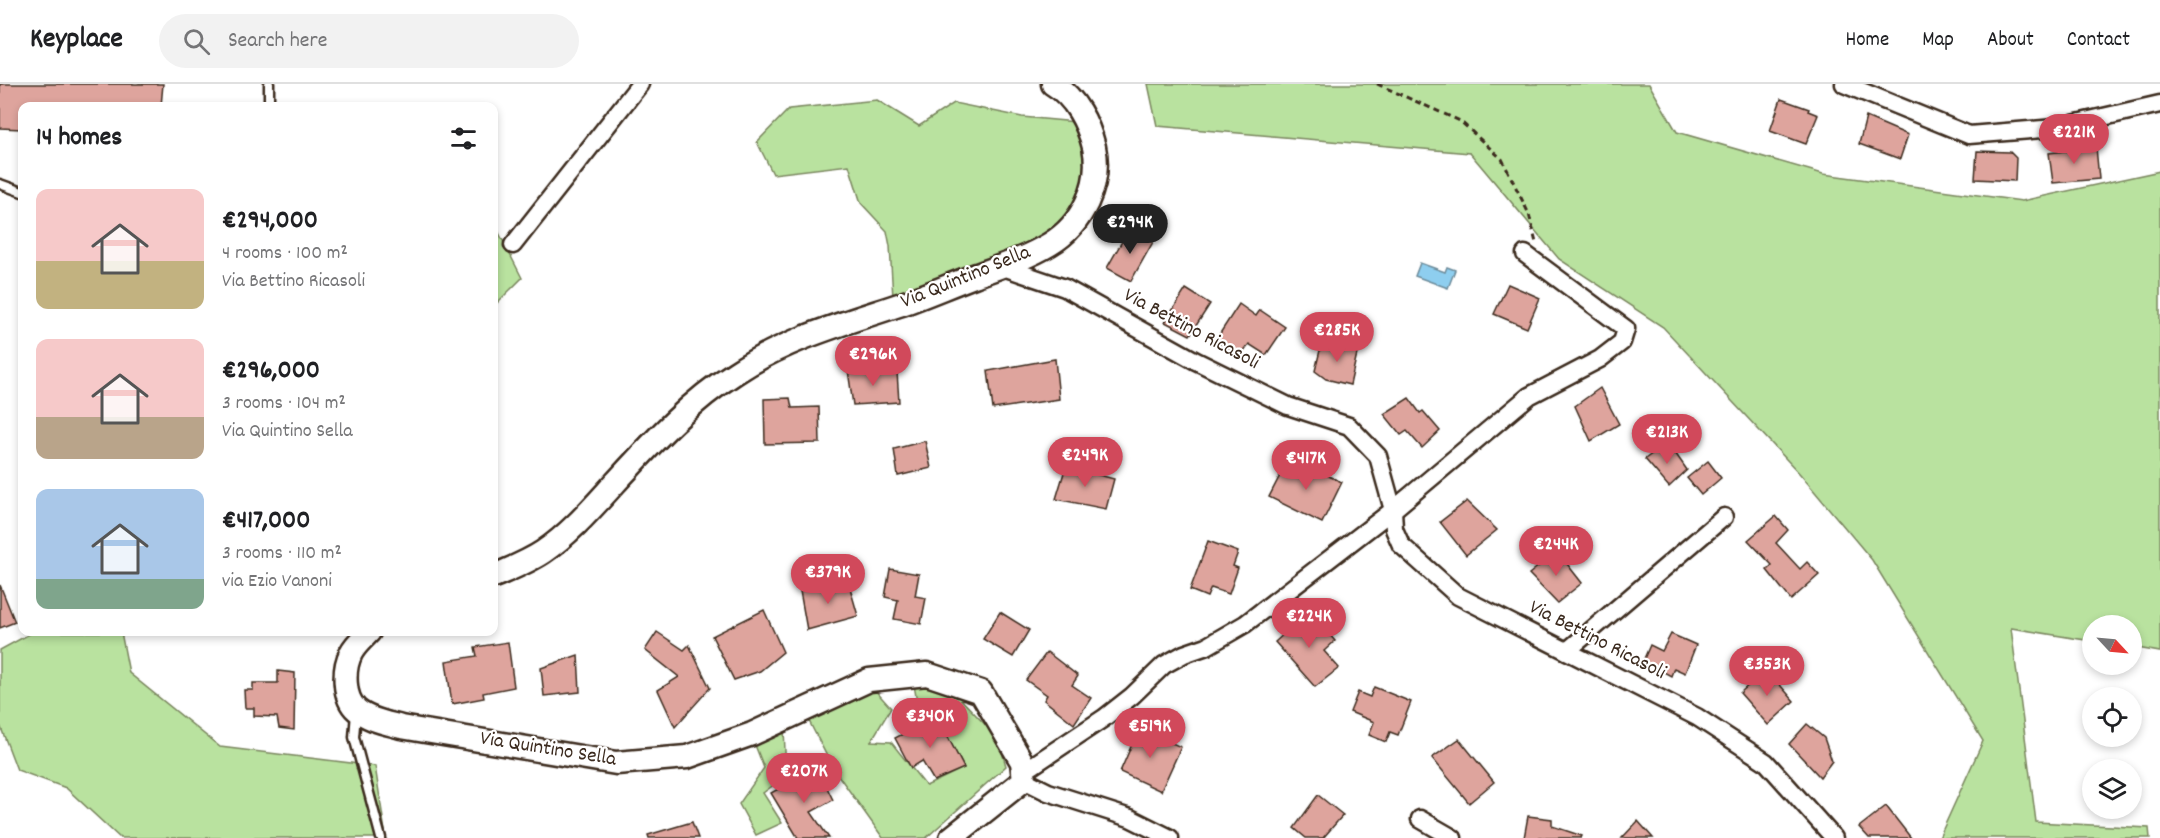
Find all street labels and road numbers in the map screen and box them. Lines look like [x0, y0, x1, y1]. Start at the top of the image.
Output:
street label: Via Quintino Sella [897, 238, 1036, 318]
street label: Via Bettino Ricasoli [1118, 281, 1265, 379]
street label: Via Bettino Ricasoli [1523, 593, 1671, 689]
street label: Via Quintino Sella [478, 724, 619, 776]

